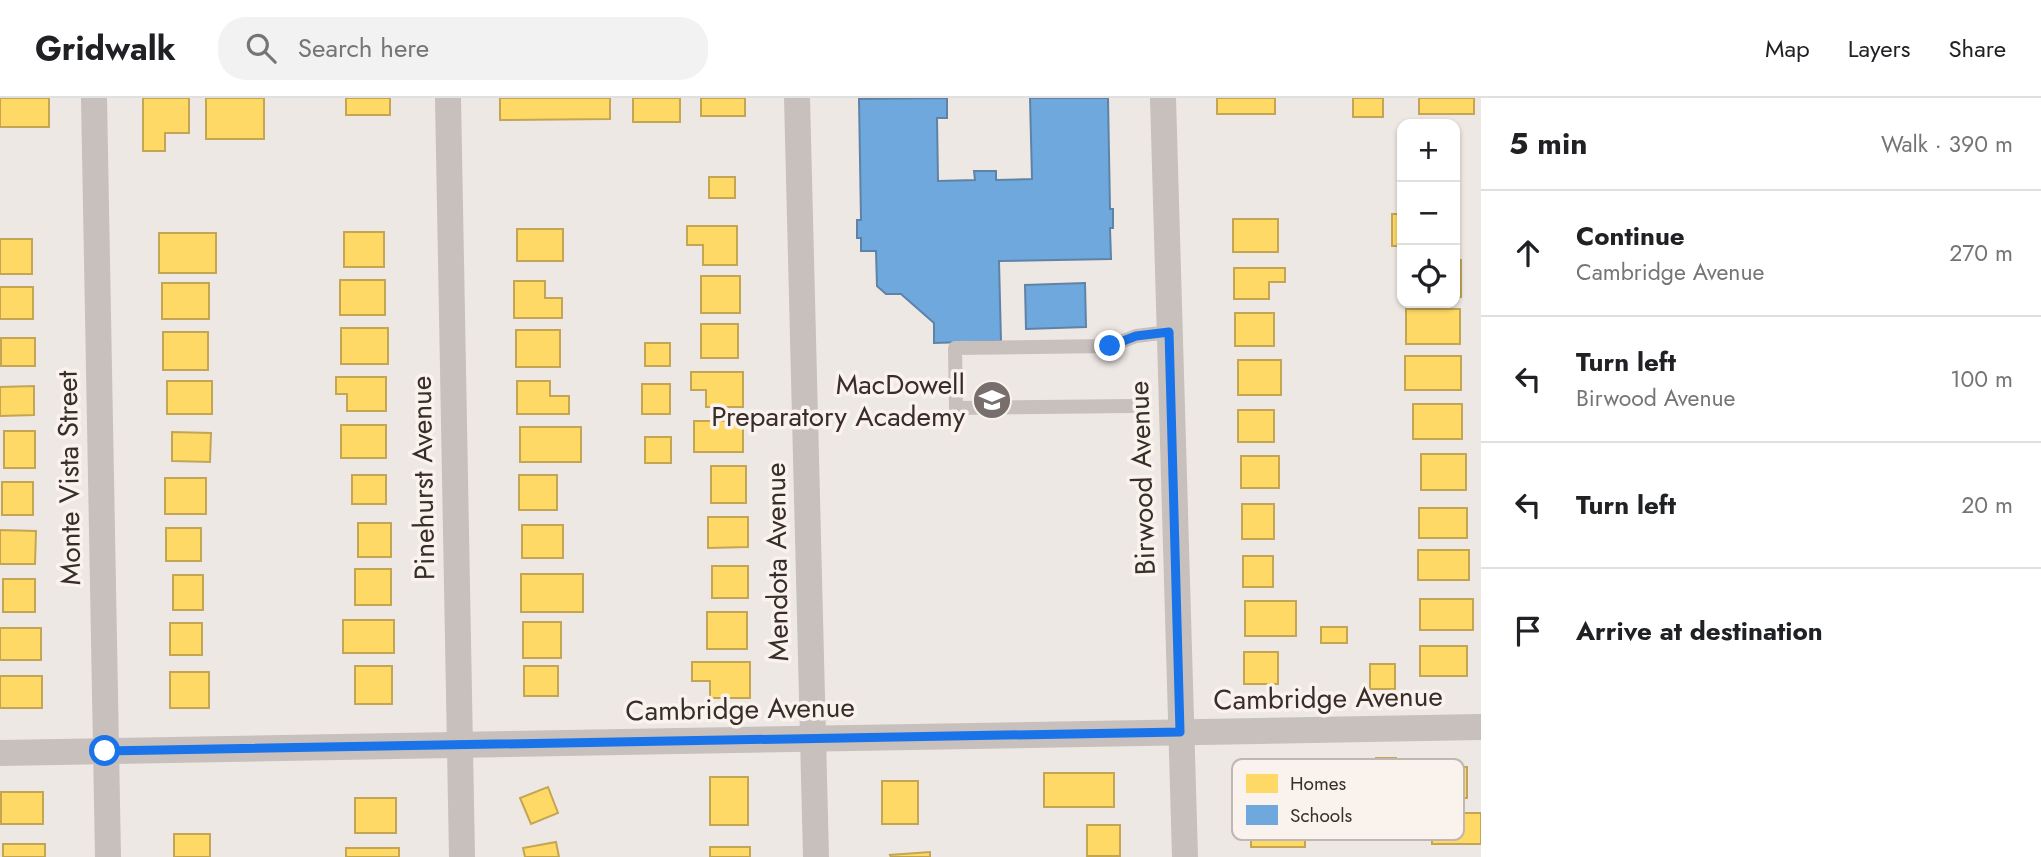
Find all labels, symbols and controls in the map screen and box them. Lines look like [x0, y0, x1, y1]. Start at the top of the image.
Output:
search box [218, 17, 708, 80]
text: Gridwalk [35, 25, 176, 72]
icon: search [242, 29, 280, 67]
text: Search here [298, 29, 429, 67]
text: Map [1765, 31, 1810, 66]
text: Layers [1848, 31, 1910, 66]
text: Share [1948, 31, 2006, 66]
map controls [1397, 119, 1460, 308]
button: + [1397, 119, 1460, 182]
text: 5 min [1509, 122, 1587, 165]
text: Walk · 390 m [1881, 127, 2013, 161]
button: − [1397, 182, 1460, 245]
text: Continue [1576, 217, 1685, 255]
icon: ahead [1509, 234, 1547, 272]
text: 270 m [1949, 236, 2013, 270]
button: locate [1397, 245, 1460, 308]
text: Cambridge Avenue [1576, 255, 1764, 289]
route end [1094, 330, 1125, 361]
text: Turn left [1576, 343, 1676, 381]
icon: left [1509, 360, 1547, 398]
text: 100 m [1950, 362, 2013, 396]
place label: MacDowell Preparatory Academy [711, 364, 966, 437]
street label: Monte Vista Street [47, 370, 91, 586]
street label: Pinehurst Avenue [401, 375, 445, 581]
school or university icon: MacDowell Preparatory Academy [971, 379, 1013, 421]
street label: Birwood Avenue [1118, 380, 1166, 576]
text: Birwood Avenue [1576, 381, 1735, 415]
street label: Mendota Avenue [755, 462, 799, 662]
icon: left [1509, 486, 1547, 524]
text: Turn left [1576, 486, 1676, 524]
text: 20 m [1961, 488, 2013, 522]
icon: arrive [1509, 612, 1547, 650]
text: Arrive at destination [1576, 612, 1823, 650]
street label: Cambridge Avenue [1213, 676, 1443, 720]
street label: Cambridge Avenue [625, 687, 855, 731]
route start [89, 735, 120, 766]
legend [1232, 759, 1464, 840]
text: Homes [1290, 770, 1347, 797]
text: Schools [1290, 802, 1353, 829]

